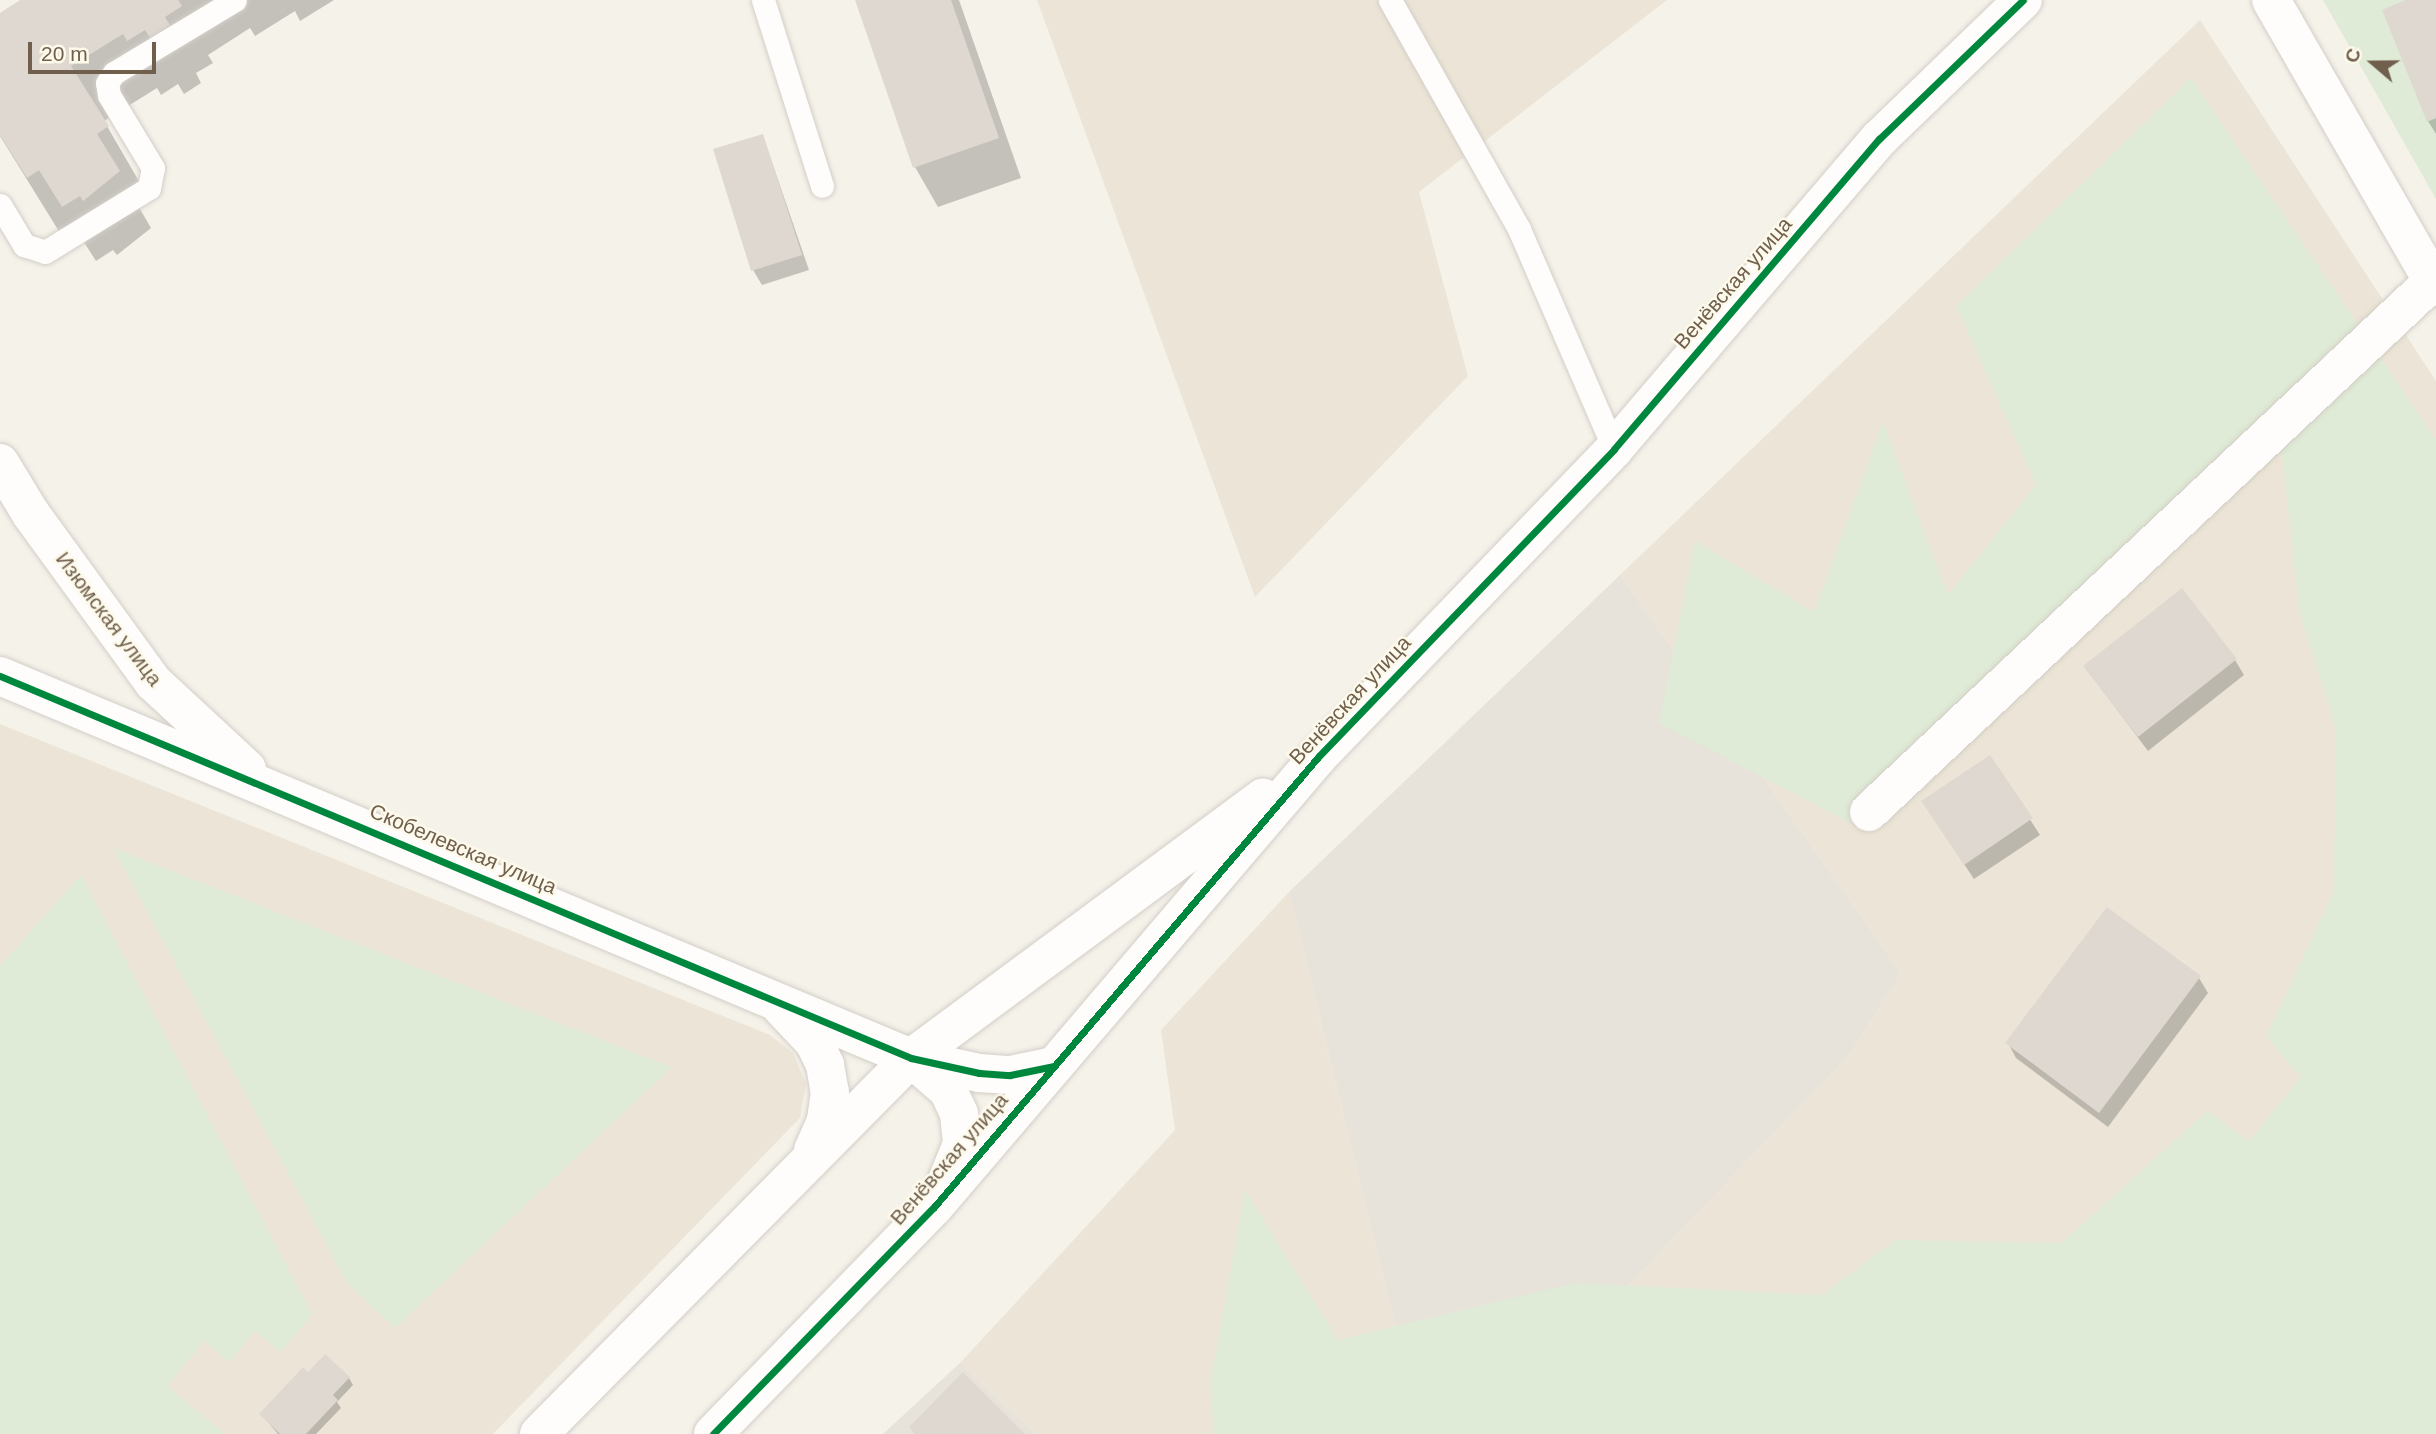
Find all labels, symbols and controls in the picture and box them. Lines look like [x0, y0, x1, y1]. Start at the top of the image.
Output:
scale bar [32, 28, 159, 72]
north arrow [2338, 28, 2408, 98]
text: 20 m [41, 42, 88, 65]
text: С [2341, 46, 2365, 66]
street label: Венёвская улица [1669, 212, 1797, 354]
street label: Изюмская улица [50, 547, 168, 691]
street label: Венёвская улица [1284, 630, 1416, 770]
street label: Скобелевская улица [366, 798, 560, 900]
street label: Венёвская улица [885, 1088, 1013, 1230]

